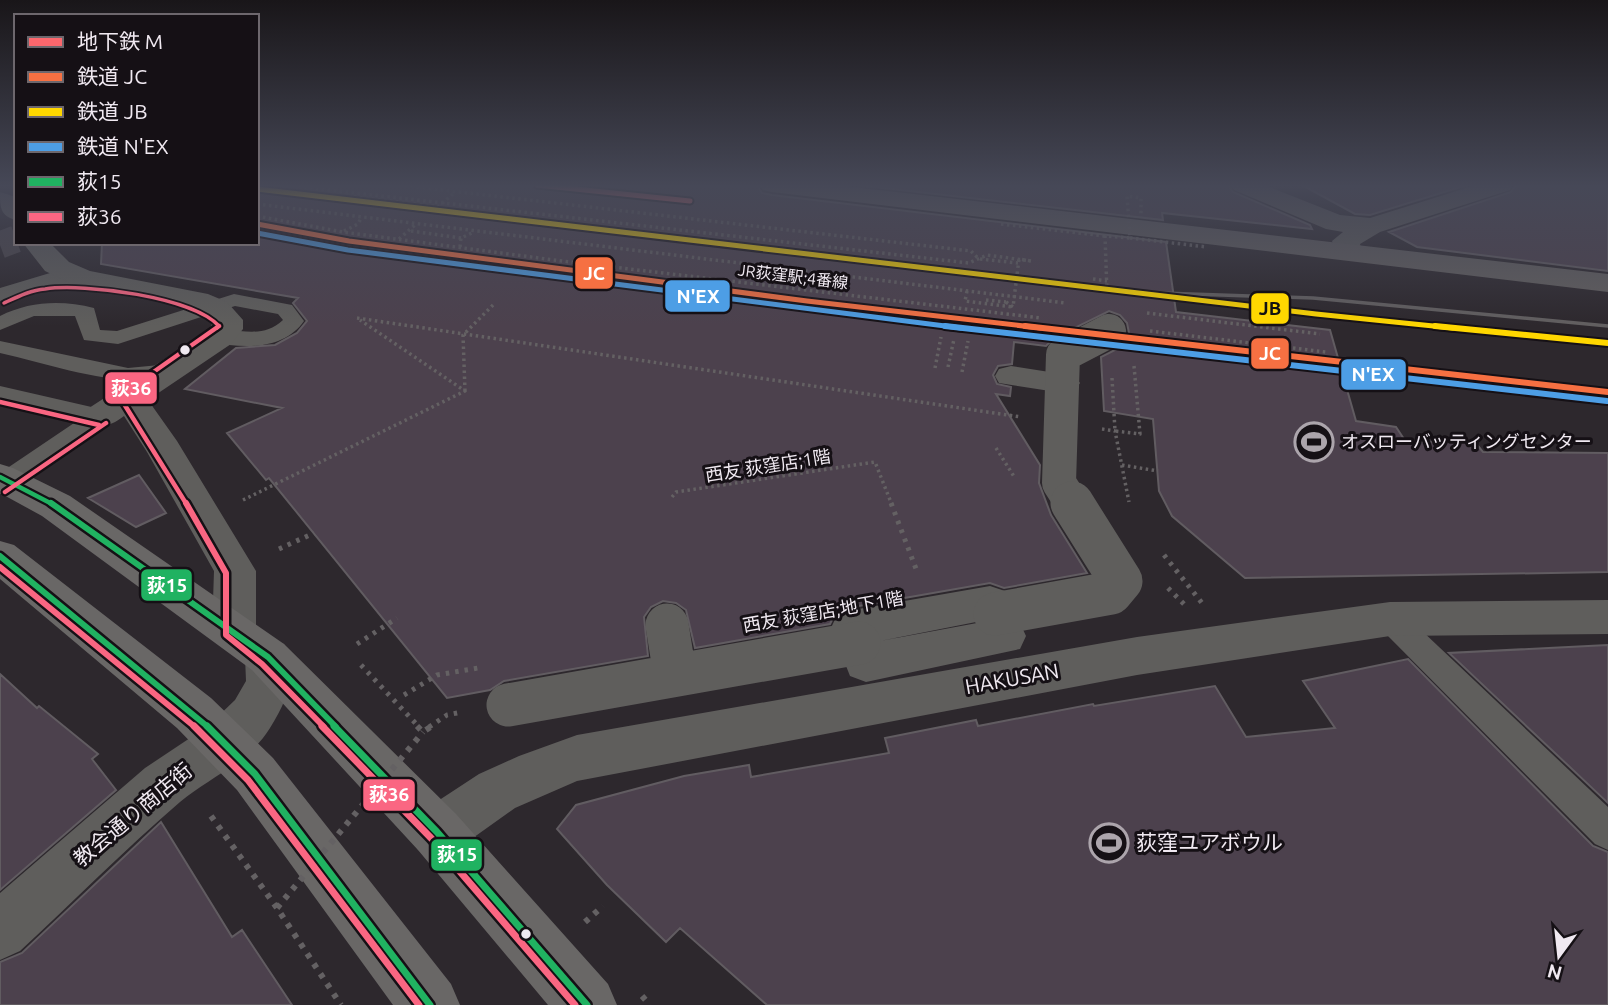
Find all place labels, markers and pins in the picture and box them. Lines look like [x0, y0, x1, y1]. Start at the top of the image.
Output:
unlabelled marker [178, 343, 192, 357]
sports icon: オスローバッティングセンター [1293, 421, 1335, 463]
place label: オスローバッティングセンター [1341, 431, 1592, 451]
sports icon: 荻窪ユアボウル [1088, 822, 1130, 864]
place label: 荻窪ユアボウル [1136, 830, 1283, 854]
unlabelled marker [519, 927, 533, 941]

